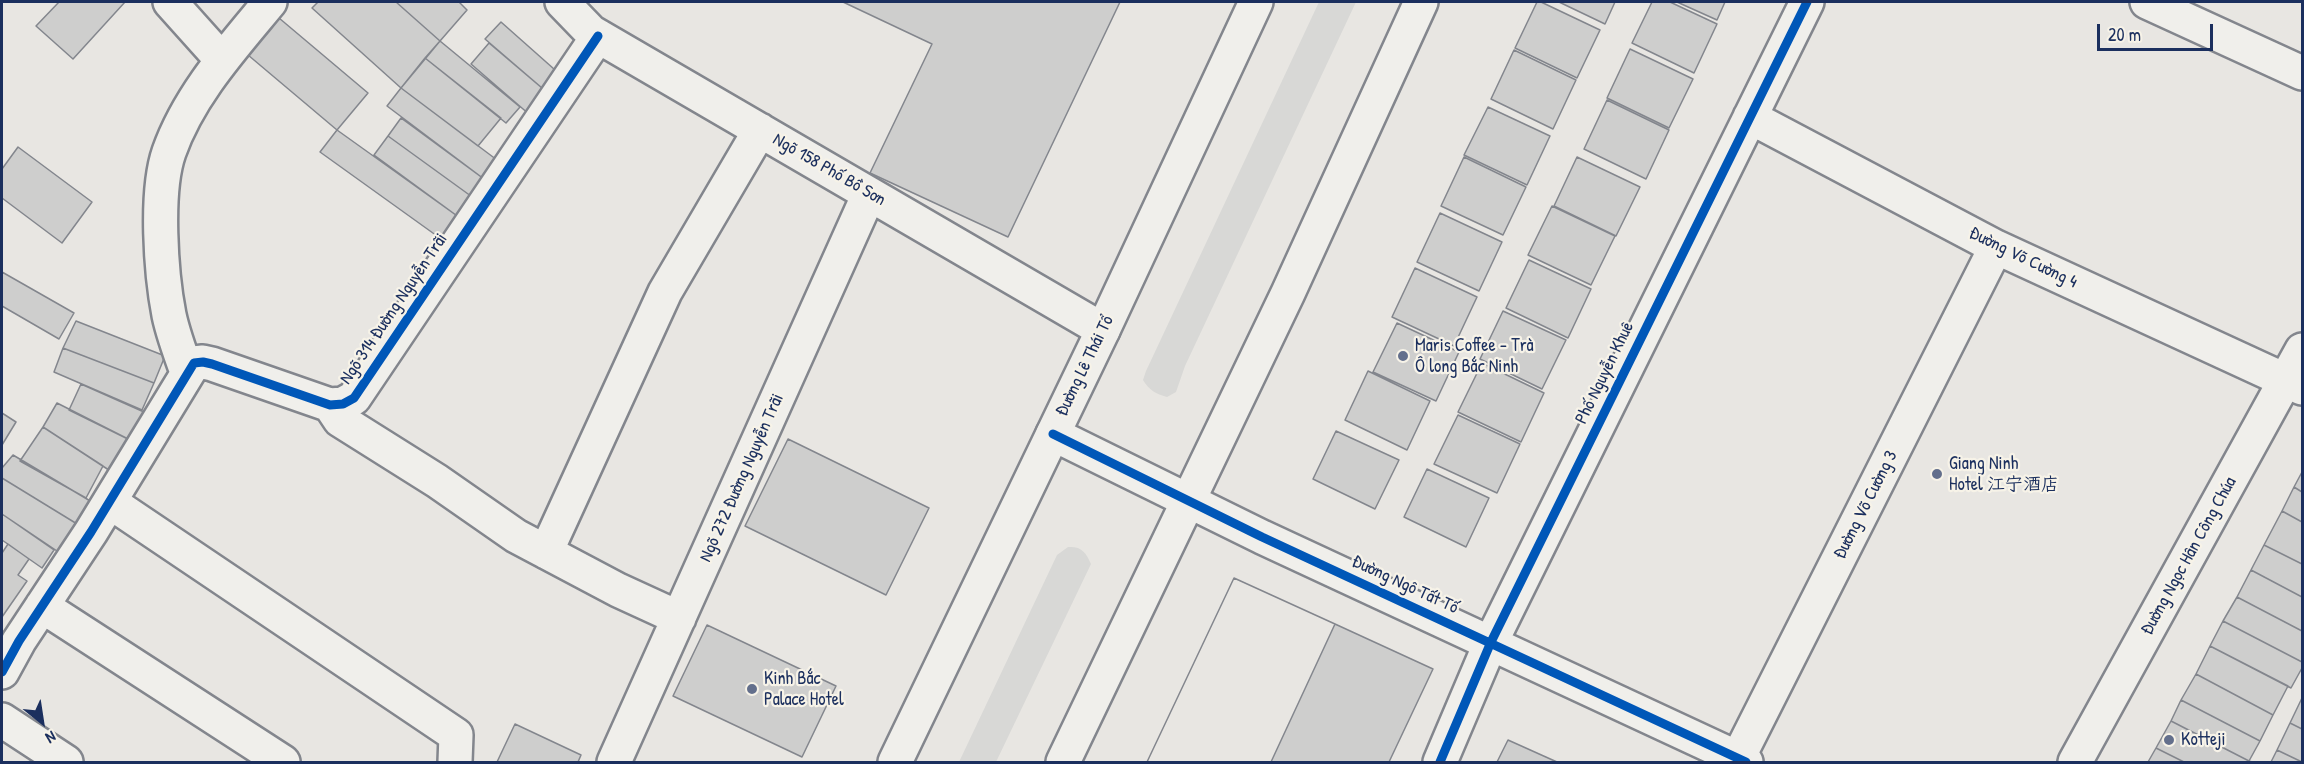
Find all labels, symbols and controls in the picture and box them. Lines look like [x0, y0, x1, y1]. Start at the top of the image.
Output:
scale bar [2100, 12, 2216, 50]
text: 20 m [2108, 22, 2141, 47]
street label: Ngõ 158 Phố Bồ Sơn [769, 129, 889, 211]
street label: Đường Võ Cường 4 [1965, 223, 2081, 293]
street label: Ngõ 314 Đường Nguyễn Trãi [335, 229, 453, 389]
street label: Đường Lê Thái Tổ [1051, 312, 1119, 420]
street label: Phố Nguyễn Khuê [1571, 318, 1639, 428]
place label: Maris Coffee - Trà Ô long Bắc Ninh [1415, 335, 1534, 378]
marker: Maris Coffee - Trà Ô long Bắc Ninh [1396, 349, 1410, 363]
street label: Ngõ 272 Đường Nguyễn Trãi [695, 391, 789, 565]
street label: Đường Võ Cường 3 [1829, 447, 1903, 563]
place label: Giang Ninh Hotel 江宁酒店 [1949, 453, 2059, 496]
marker: Giang Ninh Hotel 江宁酒店 [1930, 467, 1944, 481]
street label: Đường Ngọc Hân Công Chúa [2137, 473, 2241, 639]
street label: Đường Ngô Tất Tố [1348, 551, 1462, 619]
place label: Kinh Bắc Palace Hotel [764, 668, 844, 710]
marker: Kinh Bắc Palace Hotel [745, 682, 759, 696]
north arrow [12, 692, 72, 752]
text: N [42, 726, 60, 749]
place label: Kotteji [2181, 729, 2225, 751]
marker: Kotteji [2162, 733, 2176, 747]

